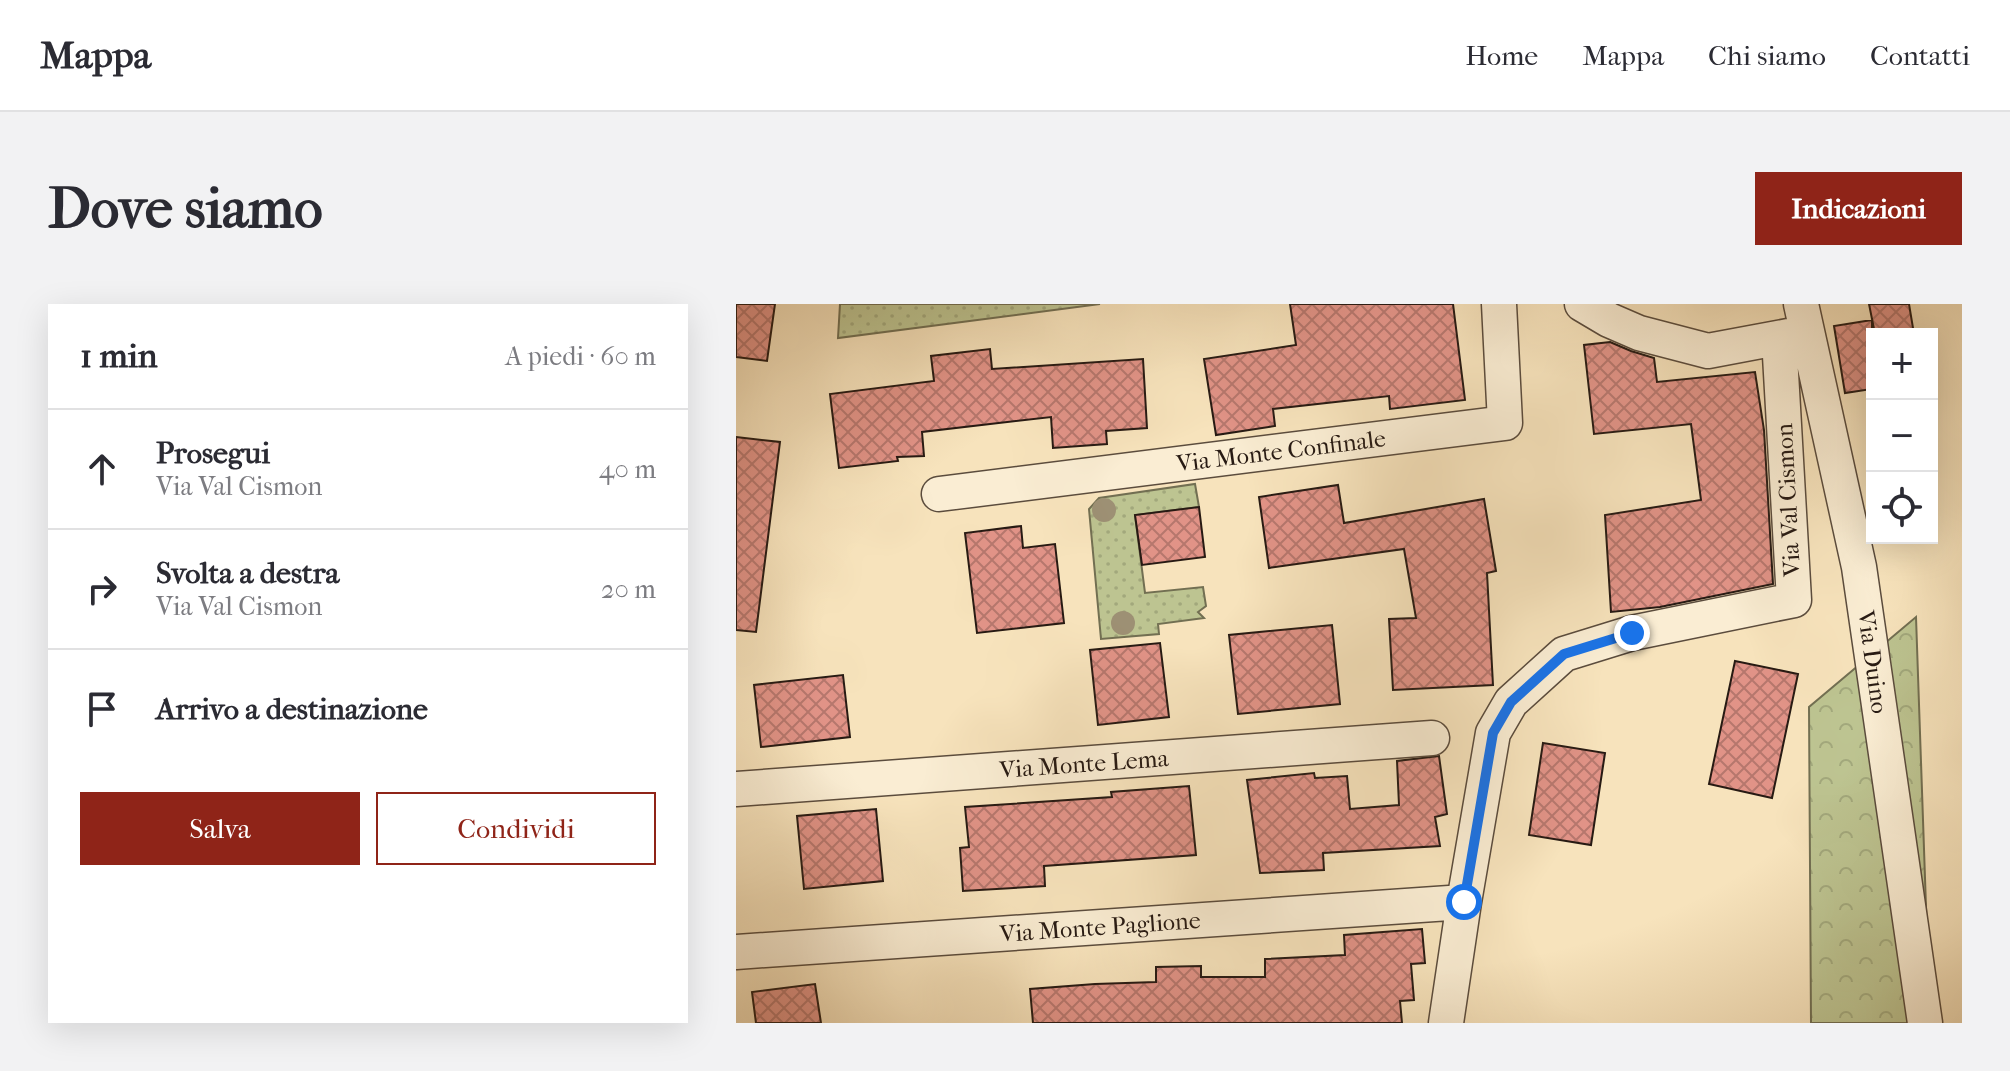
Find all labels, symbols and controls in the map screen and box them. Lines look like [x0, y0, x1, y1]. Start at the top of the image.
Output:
text: Mappa [40, 33, 151, 78]
text: Home [1465, 39, 1538, 72]
text: Mappa [1582, 39, 1664, 72]
text: Chi siamo [1708, 39, 1826, 72]
text: Contatti [1870, 39, 1970, 72]
button: Indicazioni [1755, 172, 1962, 245]
text: Dove siamo [48, 176, 323, 241]
map controls [1866, 328, 1938, 544]
button: + [1866, 328, 1938, 400]
text: 1 min [80, 336, 157, 376]
text: A piedi · 60 m [505, 341, 656, 372]
button: − [1866, 400, 1938, 472]
street label: Via Val Cismon [1770, 422, 1806, 578]
street label: Via Monte Confinale [1174, 424, 1387, 478]
text: Prosegui [156, 436, 270, 471]
icon: ahead [80, 447, 124, 491]
text: 40 m [599, 454, 656, 485]
text: Via Val Cismon [156, 471, 322, 502]
button: locate [1866, 472, 1938, 544]
text: Svolta a destra [156, 556, 339, 591]
icon: right [80, 567, 124, 611]
text: 20 m [601, 574, 656, 605]
text: Via Val Cismon [156, 591, 322, 622]
street label: Via Duino [1852, 608, 1894, 715]
route end [1614, 615, 1650, 651]
icon: arrive [80, 687, 124, 731]
text: Arrivo a destinazione [156, 692, 428, 727]
street label: Via Monte Lema [998, 744, 1170, 784]
button: Salva [80, 792, 360, 865]
button: Condividi [376, 792, 656, 865]
route start [1446, 884, 1482, 920]
street label: Via Monte Paglione [998, 906, 1202, 948]

